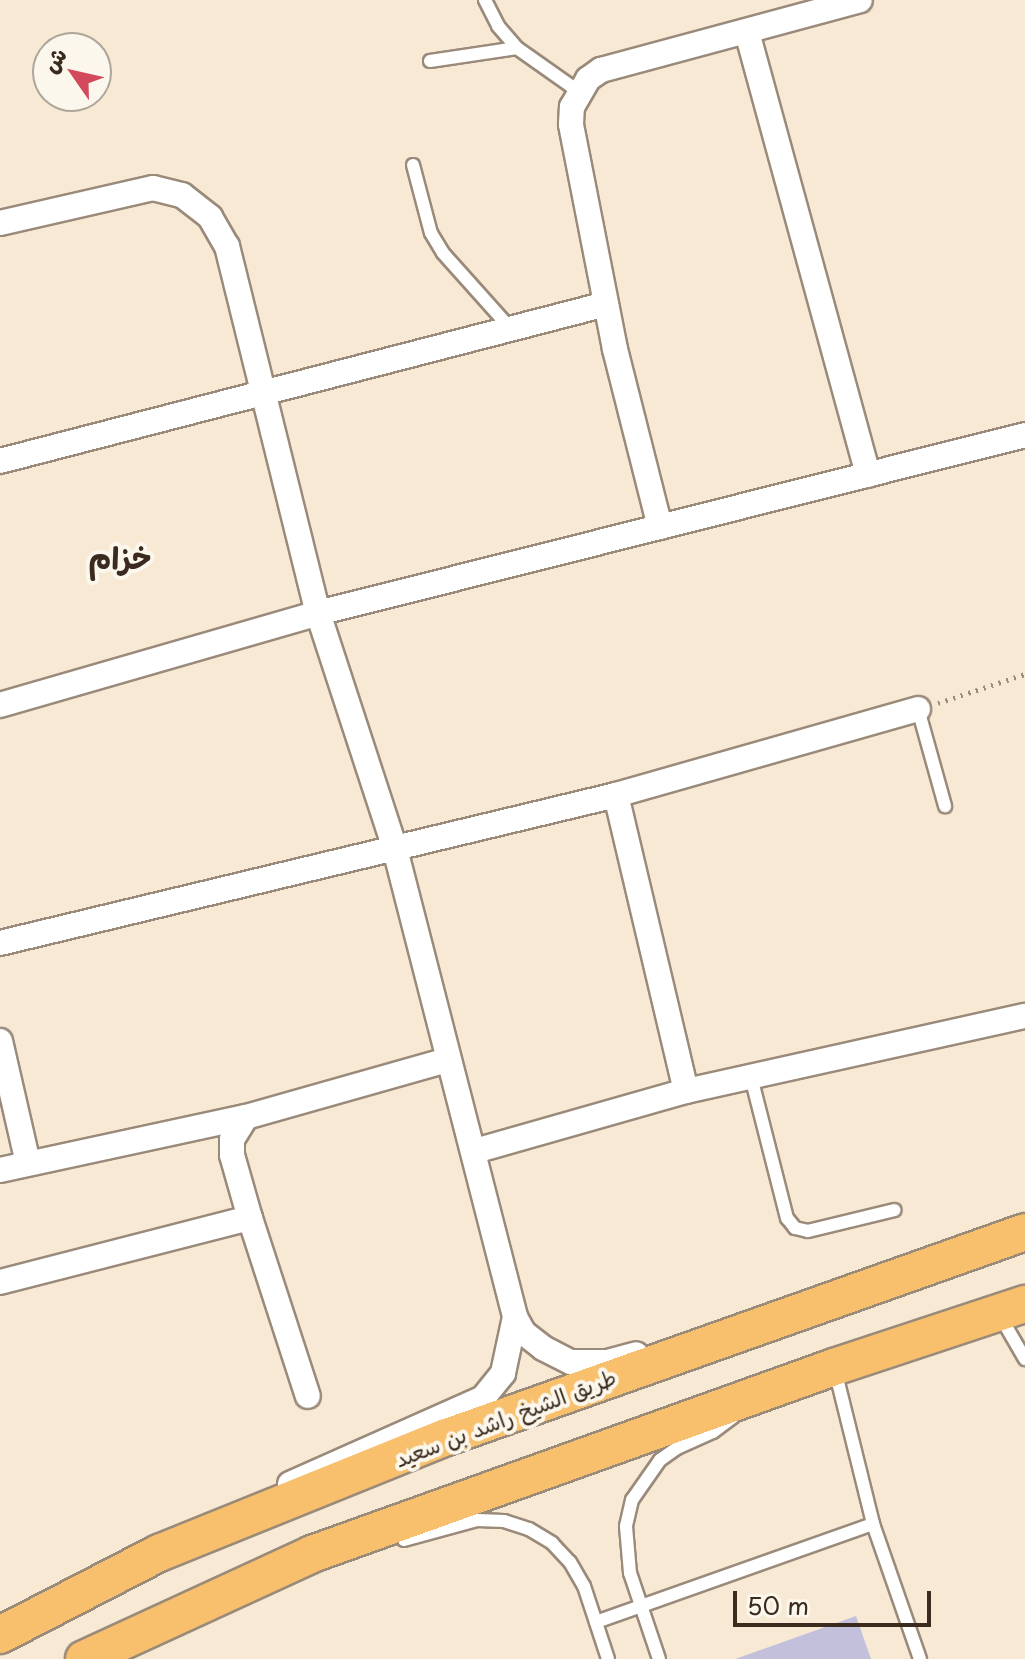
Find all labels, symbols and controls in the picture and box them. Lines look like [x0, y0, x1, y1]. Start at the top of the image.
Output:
north arrow [32, 32, 112, 112]
text: ش [33, 40, 74, 79]
district label: خزام [89, 539, 151, 575]
street label: طريق الشيخ راشد بن سعيد [391, 1363, 619, 1471]
scale bar [737, 1575, 935, 1625]
text: 50 m [747, 1587, 809, 1623]

